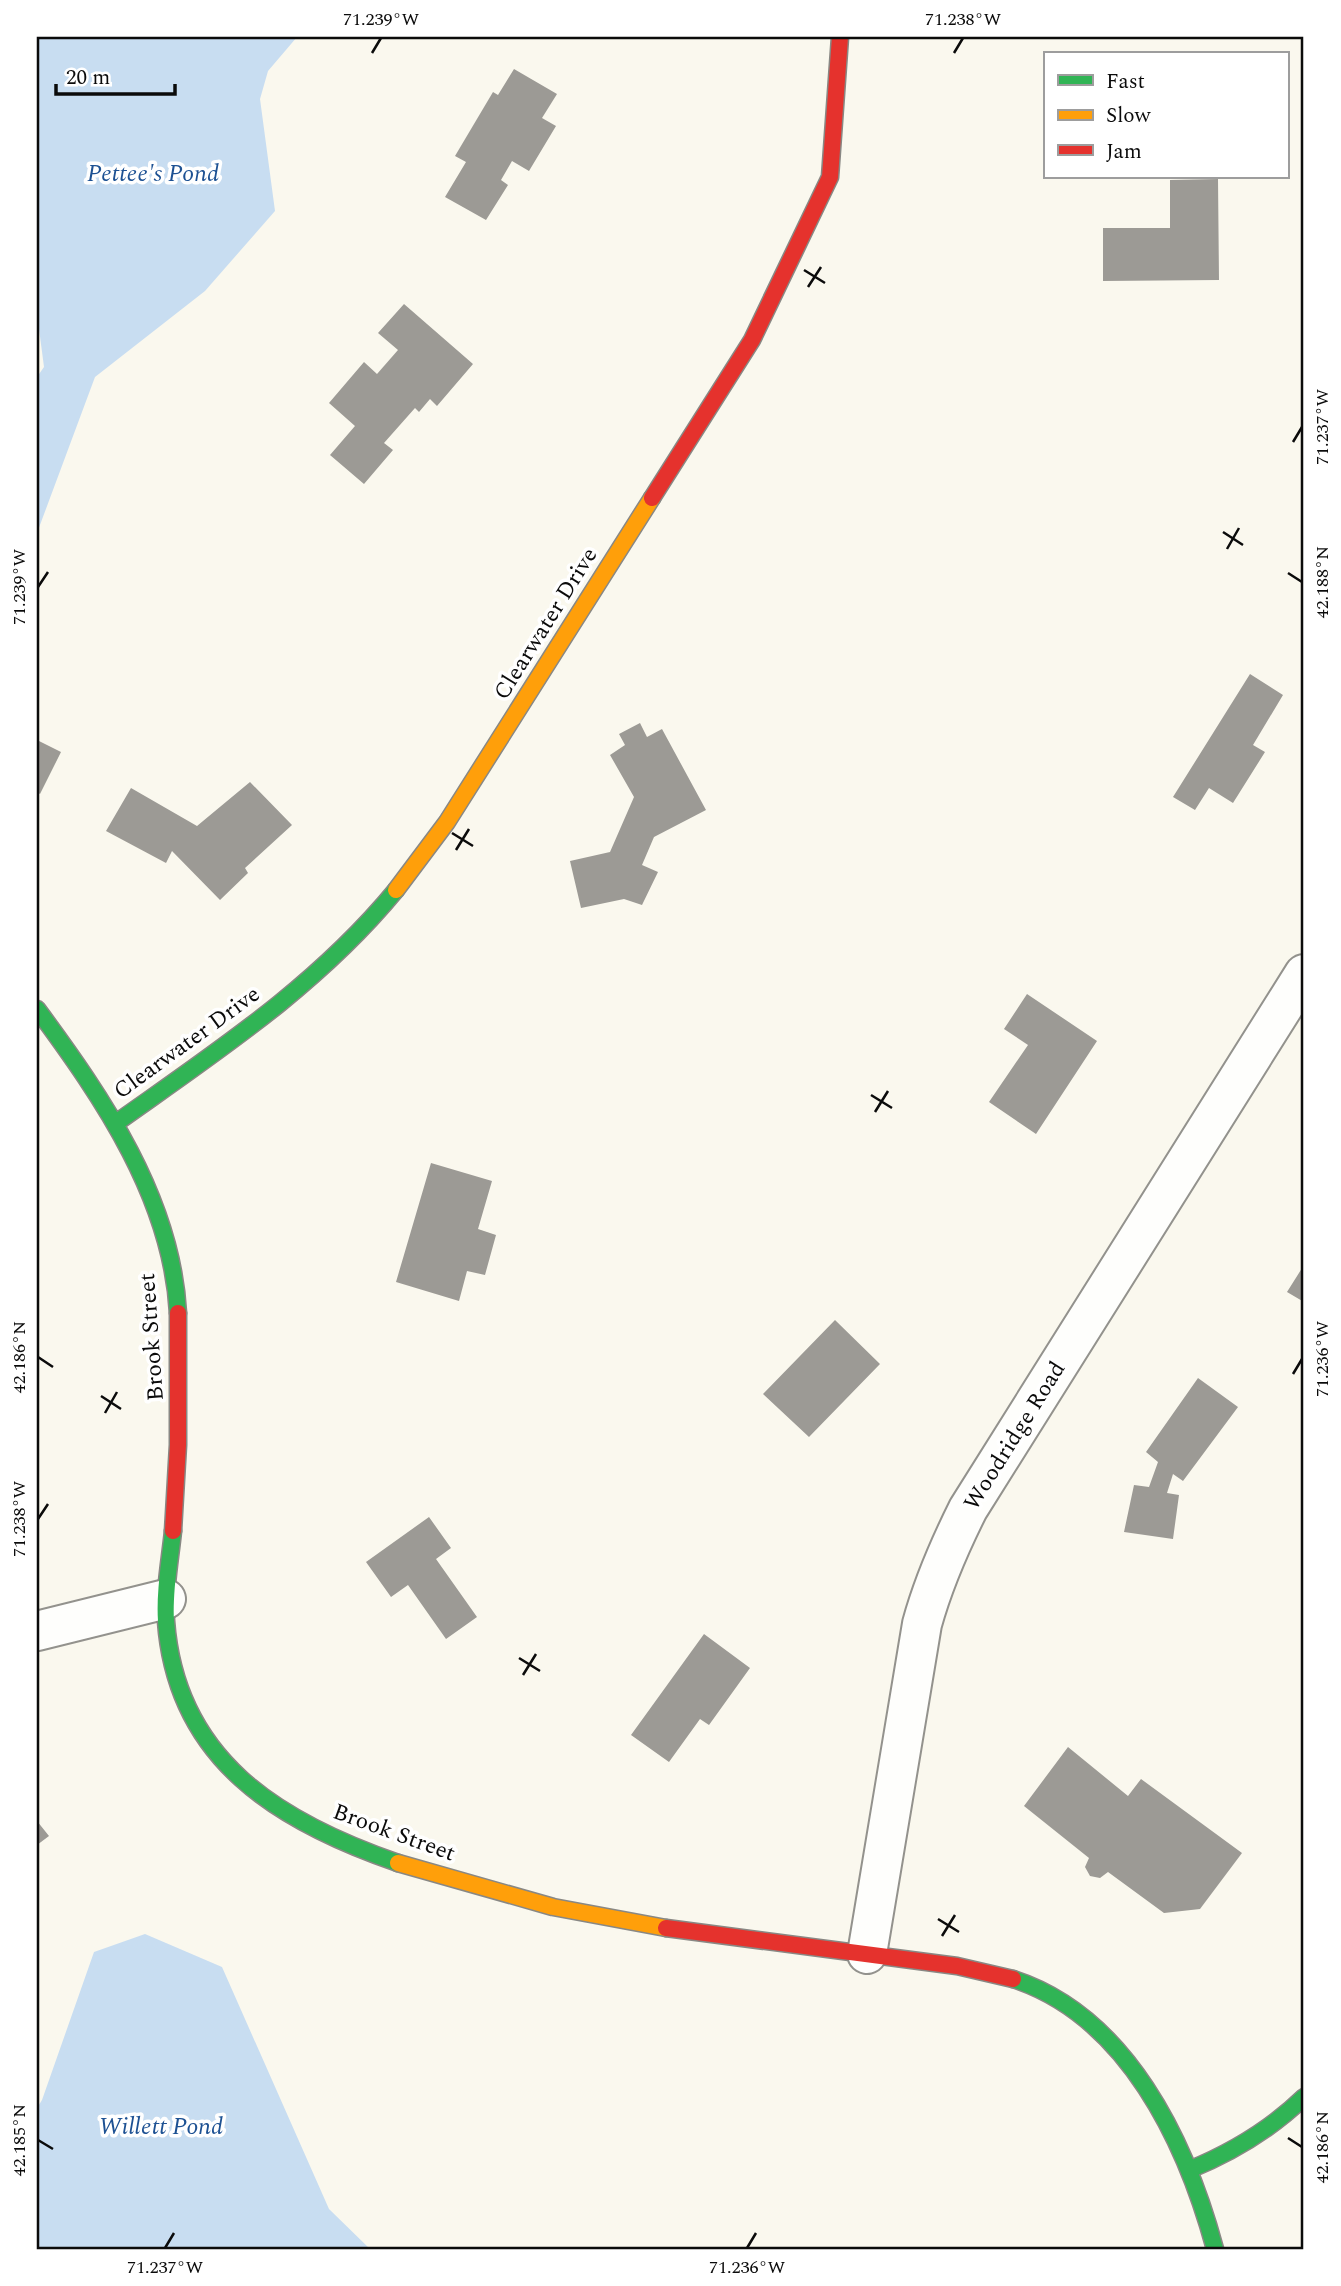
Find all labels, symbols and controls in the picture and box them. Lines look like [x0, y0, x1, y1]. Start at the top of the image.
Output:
text: 71.239°W [343, 6, 419, 33]
text: 71.238°W [925, 6, 1001, 33]
scale bar [56, 52, 175, 96]
legend [1044, 52, 1288, 178]
text: 20 m [66, 62, 110, 94]
text: Fast [1106, 66, 1145, 98]
text: Slow [1106, 100, 1152, 132]
text: Jam [1106, 136, 1142, 168]
water label: Pettee's Pond [87, 156, 219, 192]
text: 71.237°W [1309, 389, 1336, 465]
street label: Clearwater Drive [485, 541, 607, 707]
text: 42.188°N [1309, 546, 1336, 618]
text: 71.239°W [6, 549, 33, 625]
street label: Clearwater Drive [106, 978, 268, 1108]
street label: Brook Street [130, 1272, 174, 1402]
text: 42.186°N [6, 1321, 33, 1393]
text: 71.236°W [1309, 1321, 1336, 1397]
street label: Woodridge Road [955, 1354, 1075, 1517]
text: 71.238°W [6, 1481, 33, 1557]
street label: Brook Street [328, 1795, 460, 1871]
text: 42.185°N [6, 2104, 33, 2176]
water label: Willett Pond [99, 2109, 223, 2145]
text: 42.186°N [1309, 2111, 1336, 2183]
text: 71.237°W [127, 2254, 203, 2281]
text: 71.236°W [709, 2254, 785, 2281]

